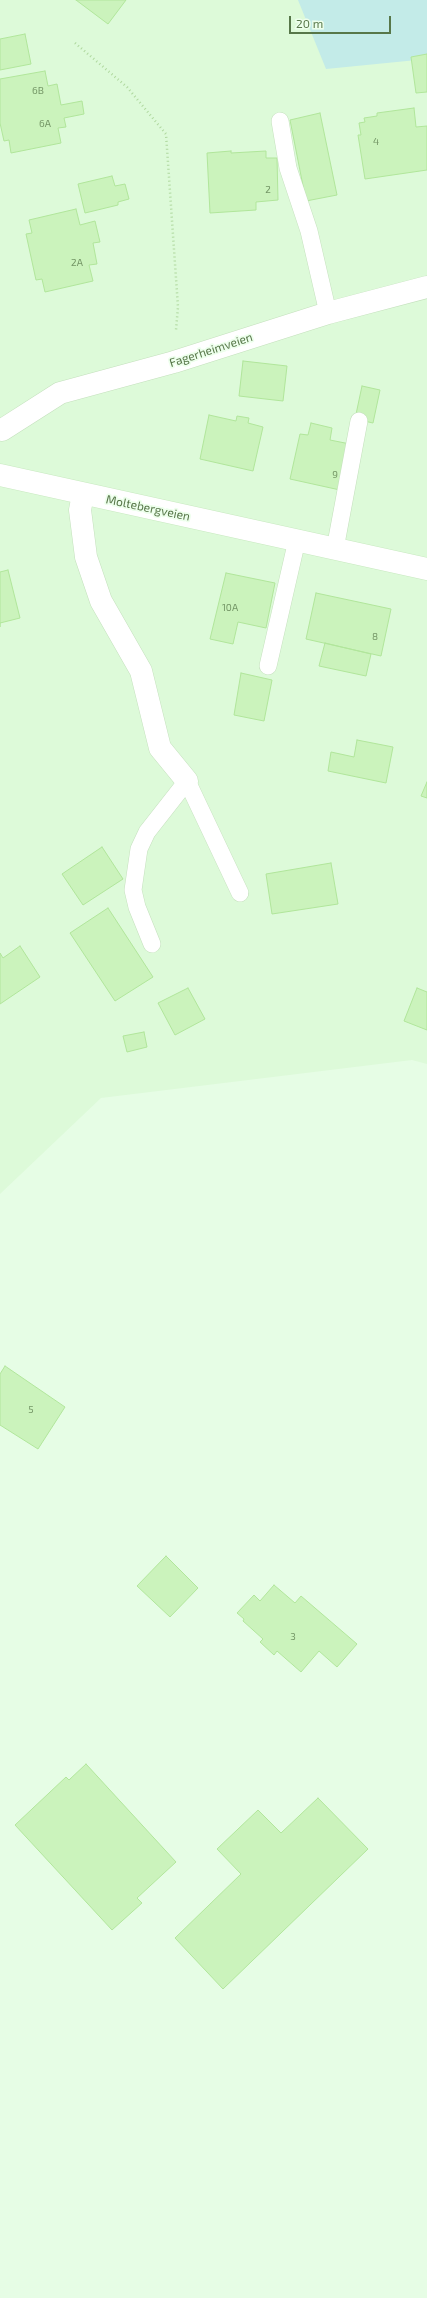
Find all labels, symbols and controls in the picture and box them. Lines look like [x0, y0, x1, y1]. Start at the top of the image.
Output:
scale bar [291, 8, 393, 34]
text: 20 m [296, 16, 323, 30]
house number: 6B [32, 85, 44, 97]
house number: 6A [39, 118, 51, 130]
house number: 4 [373, 136, 379, 148]
house number: 2 [265, 184, 271, 196]
house number: 2A [71, 257, 83, 269]
street label: Fagerheimveien [168, 330, 254, 370]
house number: 9 [332, 469, 338, 481]
street label: Moltebergveien [105, 492, 191, 524]
house number: 10A [222, 602, 238, 614]
house number: 8 [372, 631, 378, 643]
house number: 5 [28, 1404, 34, 1416]
house number: 3 [290, 1631, 296, 1643]

